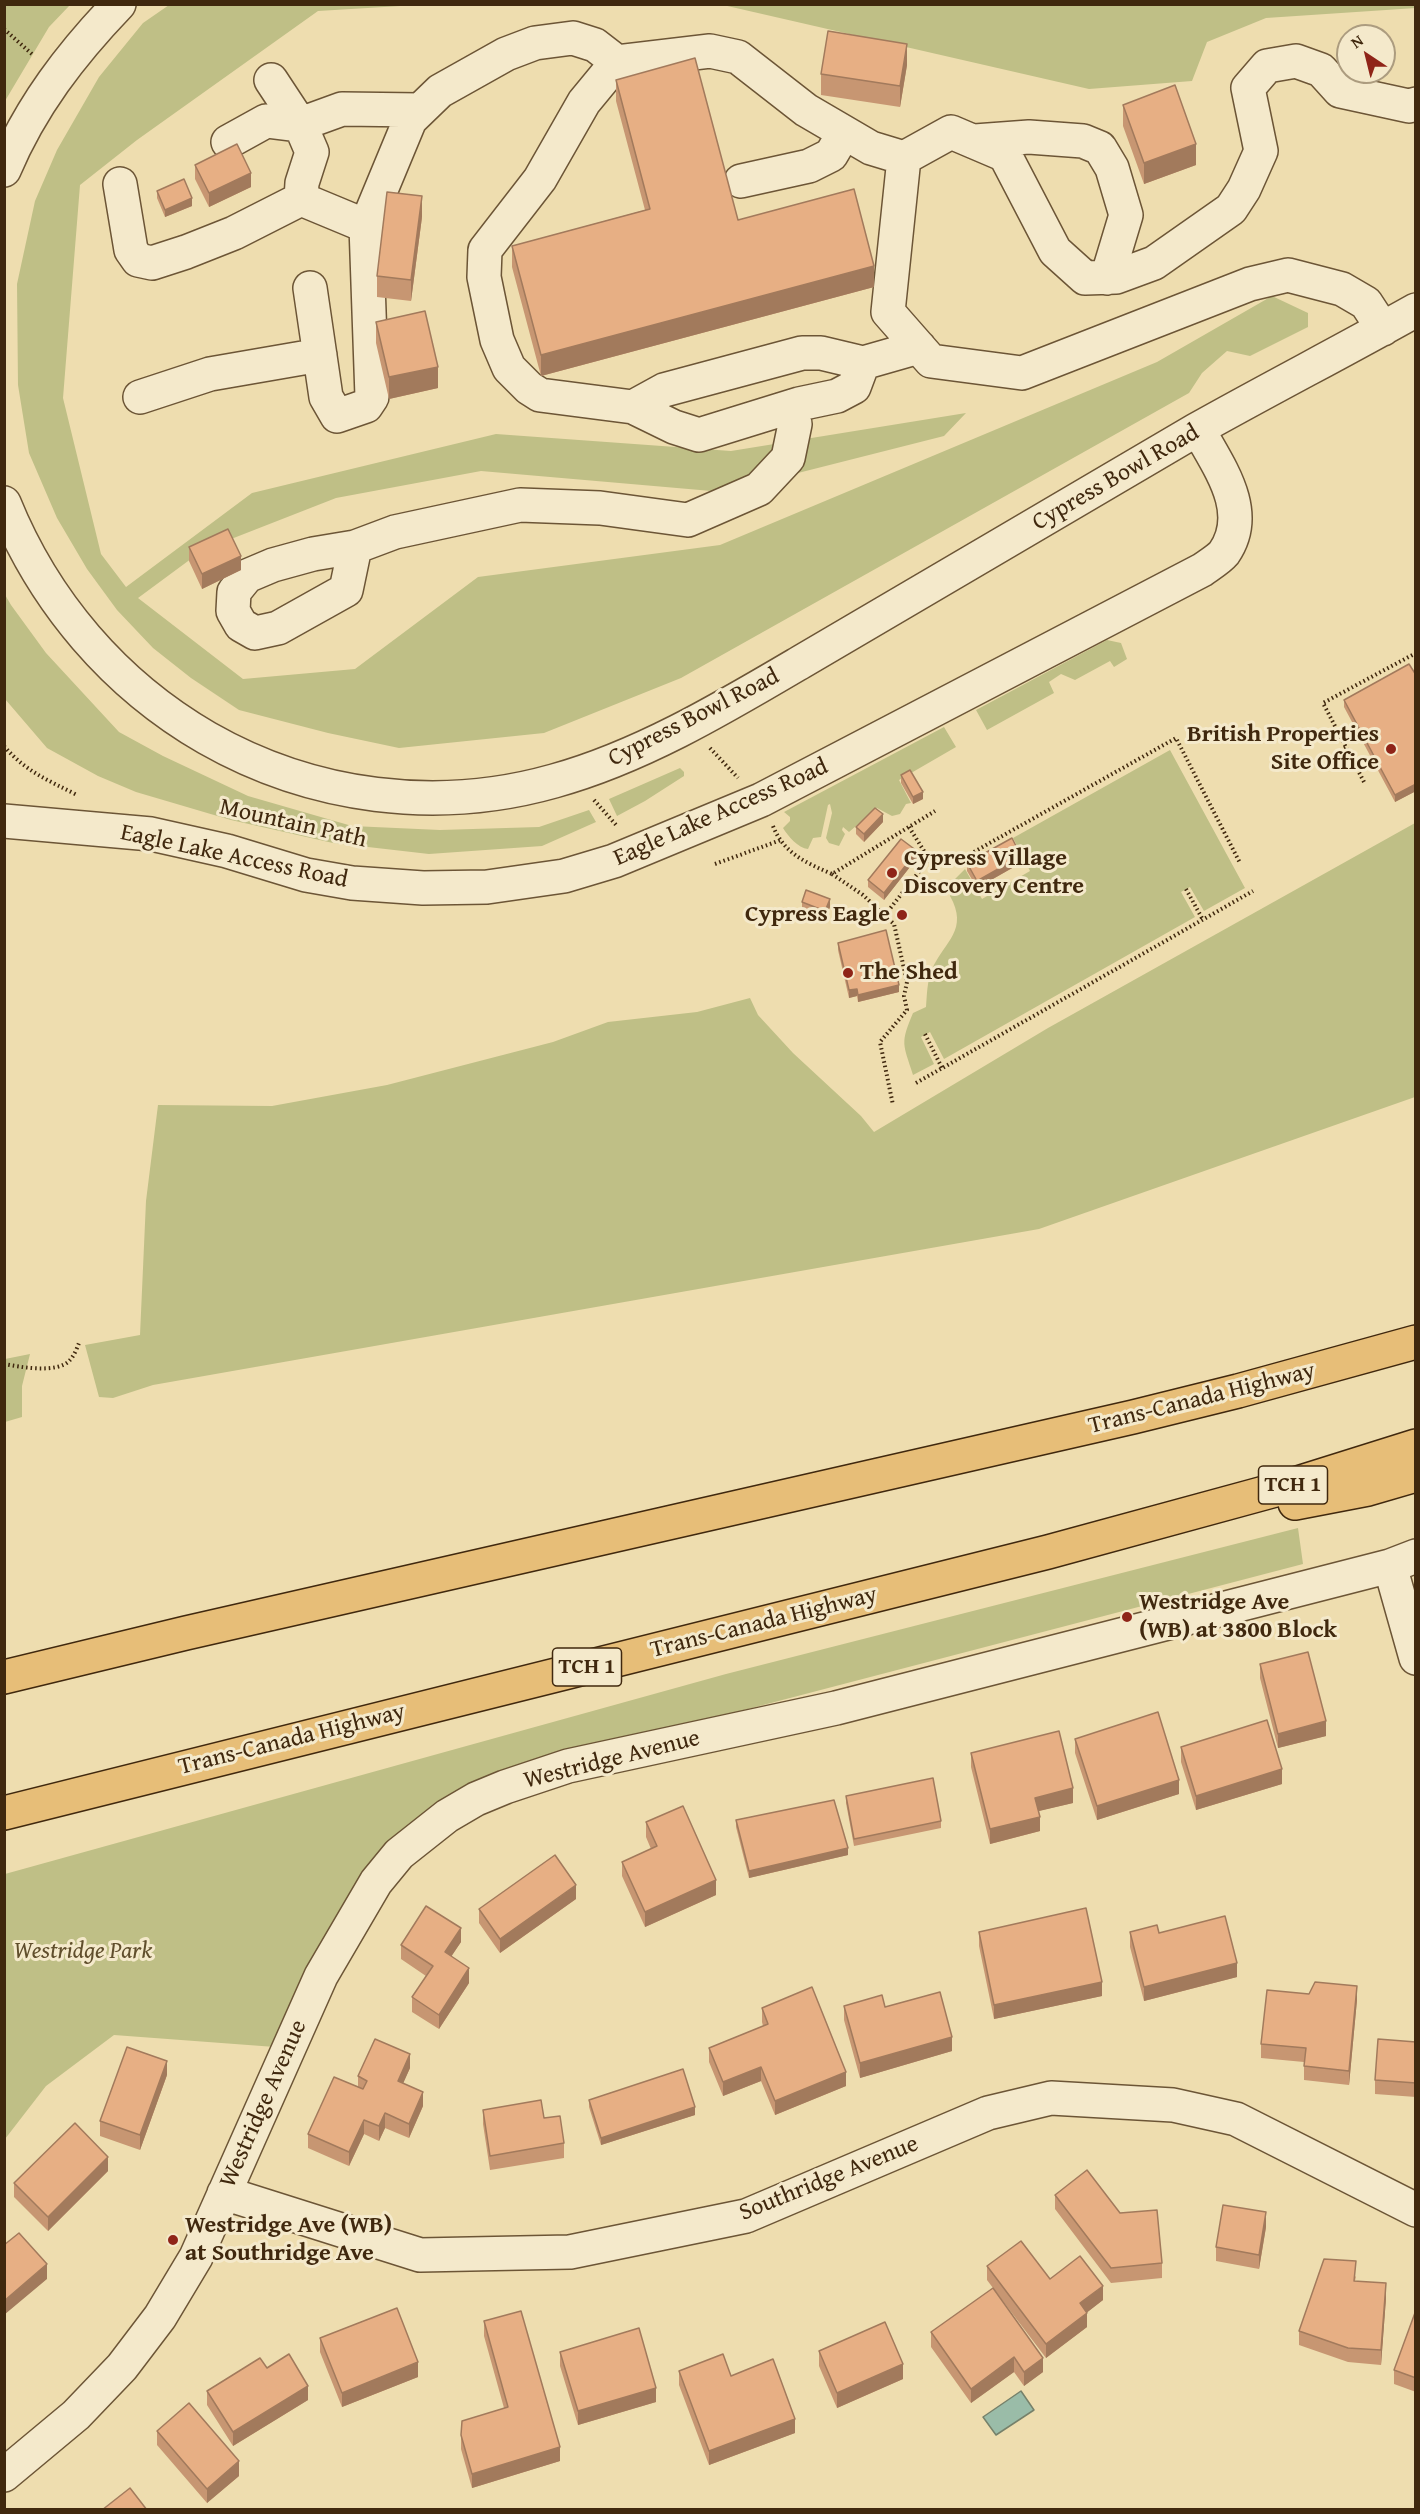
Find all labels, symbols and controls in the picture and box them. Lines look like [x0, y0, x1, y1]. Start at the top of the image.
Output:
north arrow [1336, 24, 1396, 84]
text: N [1346, 28, 1368, 54]
street label: Cypress Bowl Road [1027, 419, 1205, 537]
street label: Cypress Bowl Road [604, 663, 784, 773]
place label: British Properties Site Office [1187, 721, 1379, 777]
marker: British Properties Site Office [1384, 742, 1398, 756]
street label: Eagle Lake Access Road [609, 753, 833, 873]
street label: Mountain Path [217, 793, 369, 855]
street label: Eagle Lake Access Road [118, 819, 350, 895]
place label: Cypress Village Discovery Centre [904, 845, 1084, 901]
marker: Cypress Village Discovery Centre [885, 866, 899, 880]
place label: Cypress Eagle [745, 901, 890, 929]
marker: Cypress Eagle [895, 908, 909, 922]
place label: The Shed [860, 959, 958, 987]
marker: The Shed [841, 966, 855, 980]
street label: Trans-Canada Highway [1086, 1357, 1318, 1441]
road number: TCH 1 [1258, 1466, 1328, 1504]
street label: Trans-Canada Highway [648, 1581, 880, 1665]
place label: Westridge Ave (WB) at 3800 Block [1139, 1589, 1337, 1645]
marker: Westridge Ave (WB) at 3800 Block [1120, 1610, 1134, 1624]
road number: TCH 1 [552, 1648, 622, 1686]
street label: Trans-Canada Highway [176, 1698, 408, 1782]
street label: Westridge Avenue [521, 1724, 703, 1796]
park label: Westridge Park [14, 1938, 152, 1966]
street label: Westridge Avenue [214, 2016, 314, 2192]
street label: Southridge Avenue [735, 2130, 923, 2228]
place label: Westridge Ave (WB) at Southridge Ave [185, 2212, 392, 2268]
marker: Westridge Ave (WB) at Southridge Ave [166, 2233, 180, 2247]

